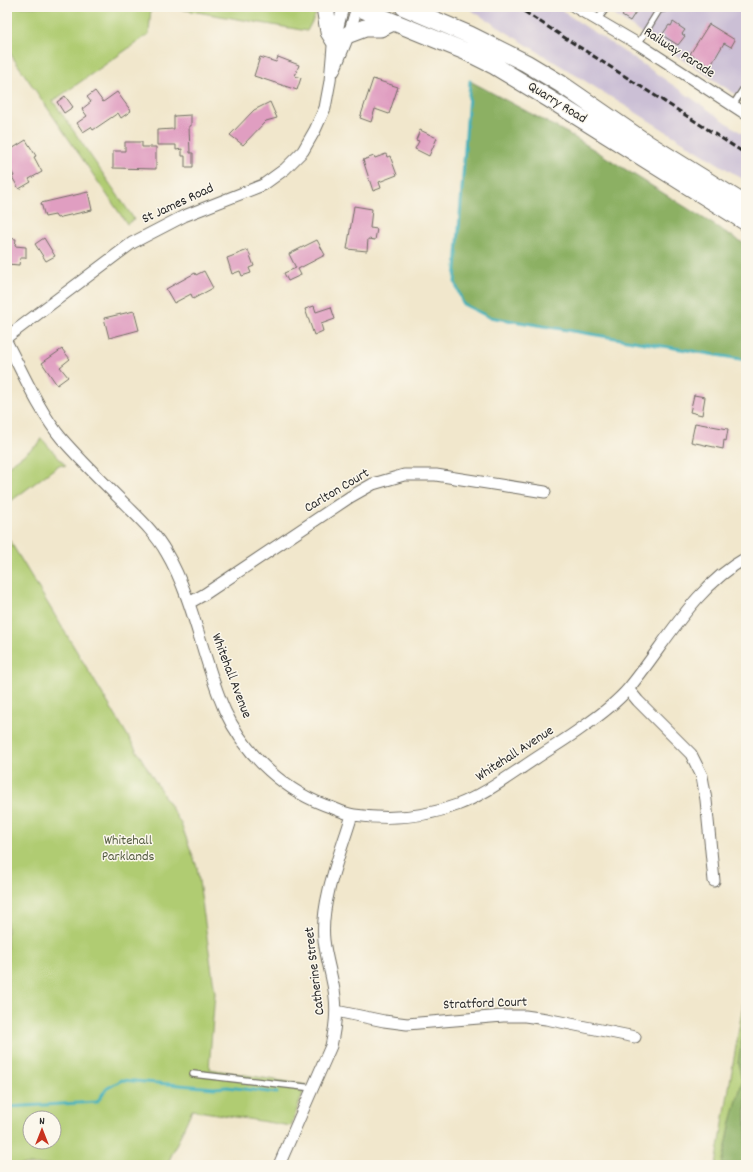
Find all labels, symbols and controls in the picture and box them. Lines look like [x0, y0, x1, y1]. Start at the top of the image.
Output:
street label: Railway Parade [640, 23, 718, 83]
street label: Quarry Road [524, 77, 590, 129]
street label: St James Road [139, 179, 217, 229]
street label: Carlton Court [301, 464, 373, 518]
street label: Whitehall Avenue [206, 631, 256, 721]
street label: Whitehall Avenue [472, 721, 558, 787]
park label: Whitehall Parklands [102, 831, 154, 867]
street label: Catherine Street [300, 926, 330, 1016]
street label: Stratford Court [443, 993, 527, 1015]
north arrow [22, 1110, 62, 1150]
text: N [39, 1114, 45, 1130]

